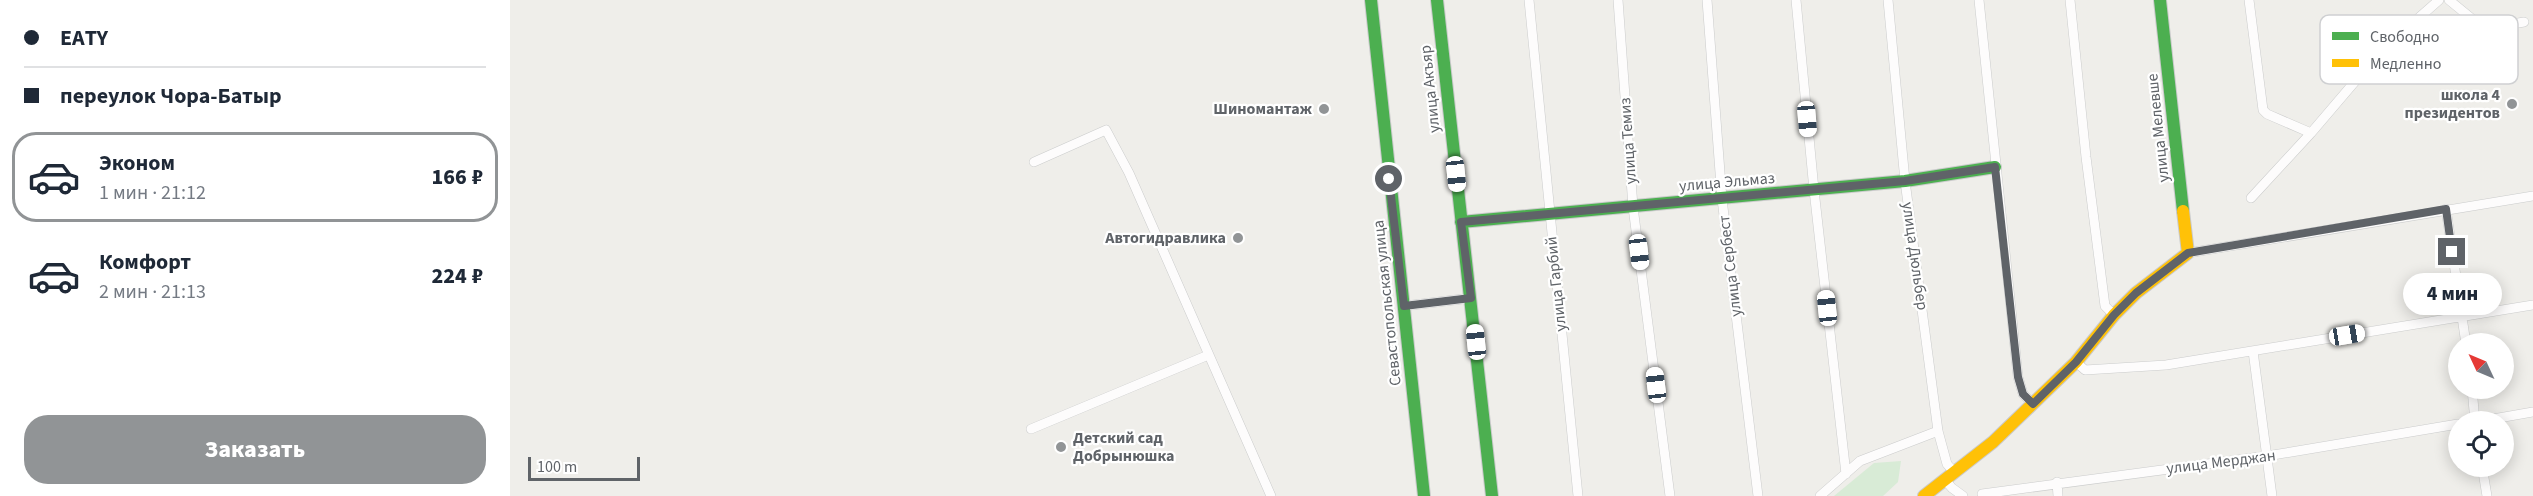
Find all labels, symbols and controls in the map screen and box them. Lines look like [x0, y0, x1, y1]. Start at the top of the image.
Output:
legend [2320, 15, 2518, 84]
text: EАTY [60, 22, 108, 54]
text: Свободно [2370, 26, 2440, 48]
street label: улица Акъяр [1414, 44, 1446, 134]
text: Медленно [2370, 53, 2441, 75]
street label: улица Мелевше [2141, 72, 2175, 183]
text: переулок Чора-Батыр [60, 80, 282, 112]
place label: школа 4 президентов [2405, 84, 2501, 124]
street label: улица Темиз [1614, 97, 1642, 185]
marker: школа 4 президентов [2505, 97, 2519, 111]
place label: Шиномантаж [1213, 98, 1313, 120]
car [1796, 100, 1818, 138]
marker: Шиномантаж [1317, 102, 1331, 116]
text: Эконом [99, 147, 175, 179]
icon: car [27, 150, 81, 204]
car [1445, 155, 1467, 193]
text: 166 ₽ [432, 161, 483, 193]
route start [1375, 165, 1402, 192]
street label: улица Эльмаз [1678, 167, 1776, 197]
text: 1 мин · 21:12 [99, 179, 206, 207]
street label: улица Дюльбер [1897, 200, 1934, 312]
street label: улица Сербест [1713, 214, 1747, 318]
street label: Севастопольская улица [1367, 219, 1407, 387]
place label: Автогидравлика [1104, 227, 1226, 249]
marker: Автогидравлика [1231, 231, 1245, 245]
car [1628, 233, 1650, 271]
street label: улица Гарбий [1540, 235, 1572, 333]
route end [2438, 238, 2465, 265]
text: Комфорт [99, 246, 191, 278]
icon: car [27, 249, 81, 303]
text: 224 ₽ [432, 260, 483, 292]
callout: 4 мин [2402, 273, 2502, 315]
text: 2 мин · 21:13 [99, 278, 206, 306]
text: 4 мин [2427, 280, 2478, 308]
car [1816, 289, 1838, 327]
car [1465, 323, 1487, 361]
car [2328, 323, 2366, 347]
north arrow [2448, 333, 2514, 399]
map controls [2448, 333, 2514, 477]
car [1645, 366, 1667, 404]
button: locate [2448, 411, 2514, 477]
button: Заказать [24, 415, 486, 484]
place label: Детский сад Добрынюшка [1073, 427, 1174, 467]
marker: Детский сад Добрынюшка [1054, 440, 1068, 454]
street label: улица Мерджан [2165, 444, 2277, 480]
scale bar [528, 454, 640, 482]
text: 100 m [537, 456, 577, 478]

